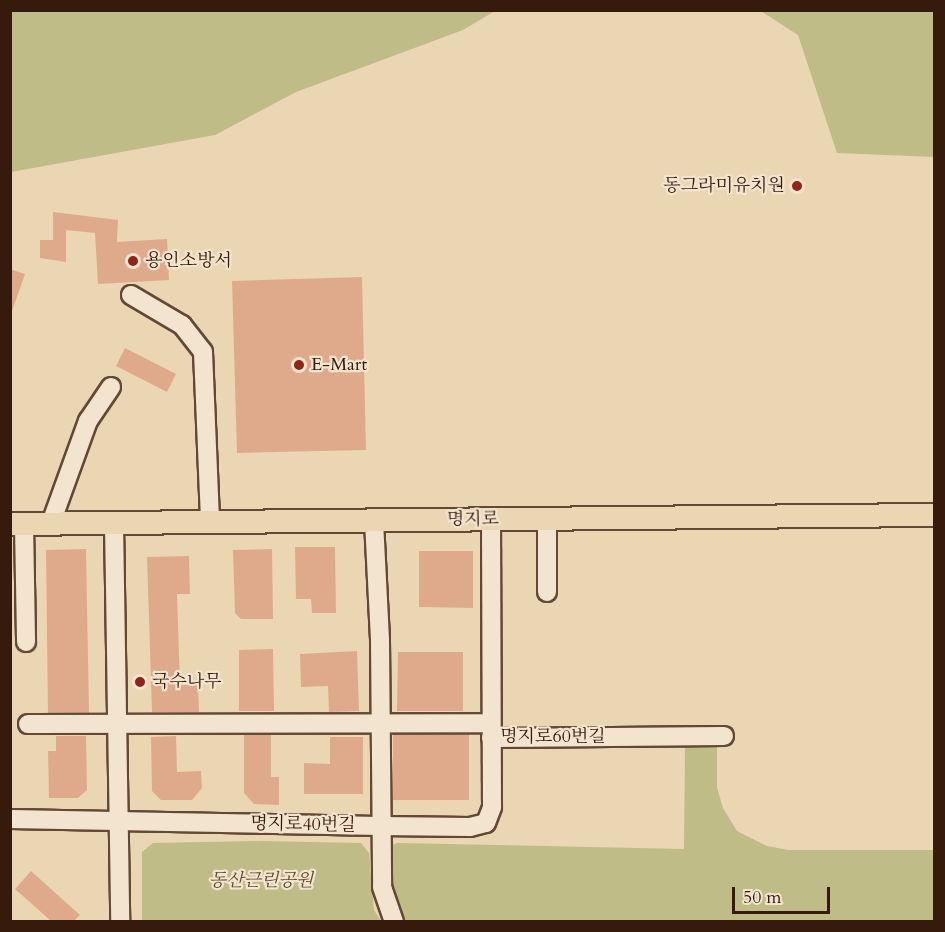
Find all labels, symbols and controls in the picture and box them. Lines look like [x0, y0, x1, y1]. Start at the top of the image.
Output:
place label: 동그라미유치원 [663, 175, 785, 197]
marker: 동그라미유치원 [790, 179, 804, 193]
place label: 용인소방서 [145, 250, 232, 272]
marker: 용인소방서 [126, 254, 140, 268]
place label: E-Mart [311, 354, 367, 376]
marker: E-Mart [292, 358, 306, 372]
street label: 명지로 [447, 509, 499, 531]
place label: 국수나무 [152, 671, 222, 693]
marker: 국수나무 [133, 675, 147, 689]
street label: 명지로60번길 [500, 726, 606, 748]
street label: 명지로40번길 [250, 813, 356, 837]
park label: 동산근린공원 [209, 870, 313, 892]
scale bar [735, 875, 832, 913]
text: 50 m [743, 885, 782, 910]

